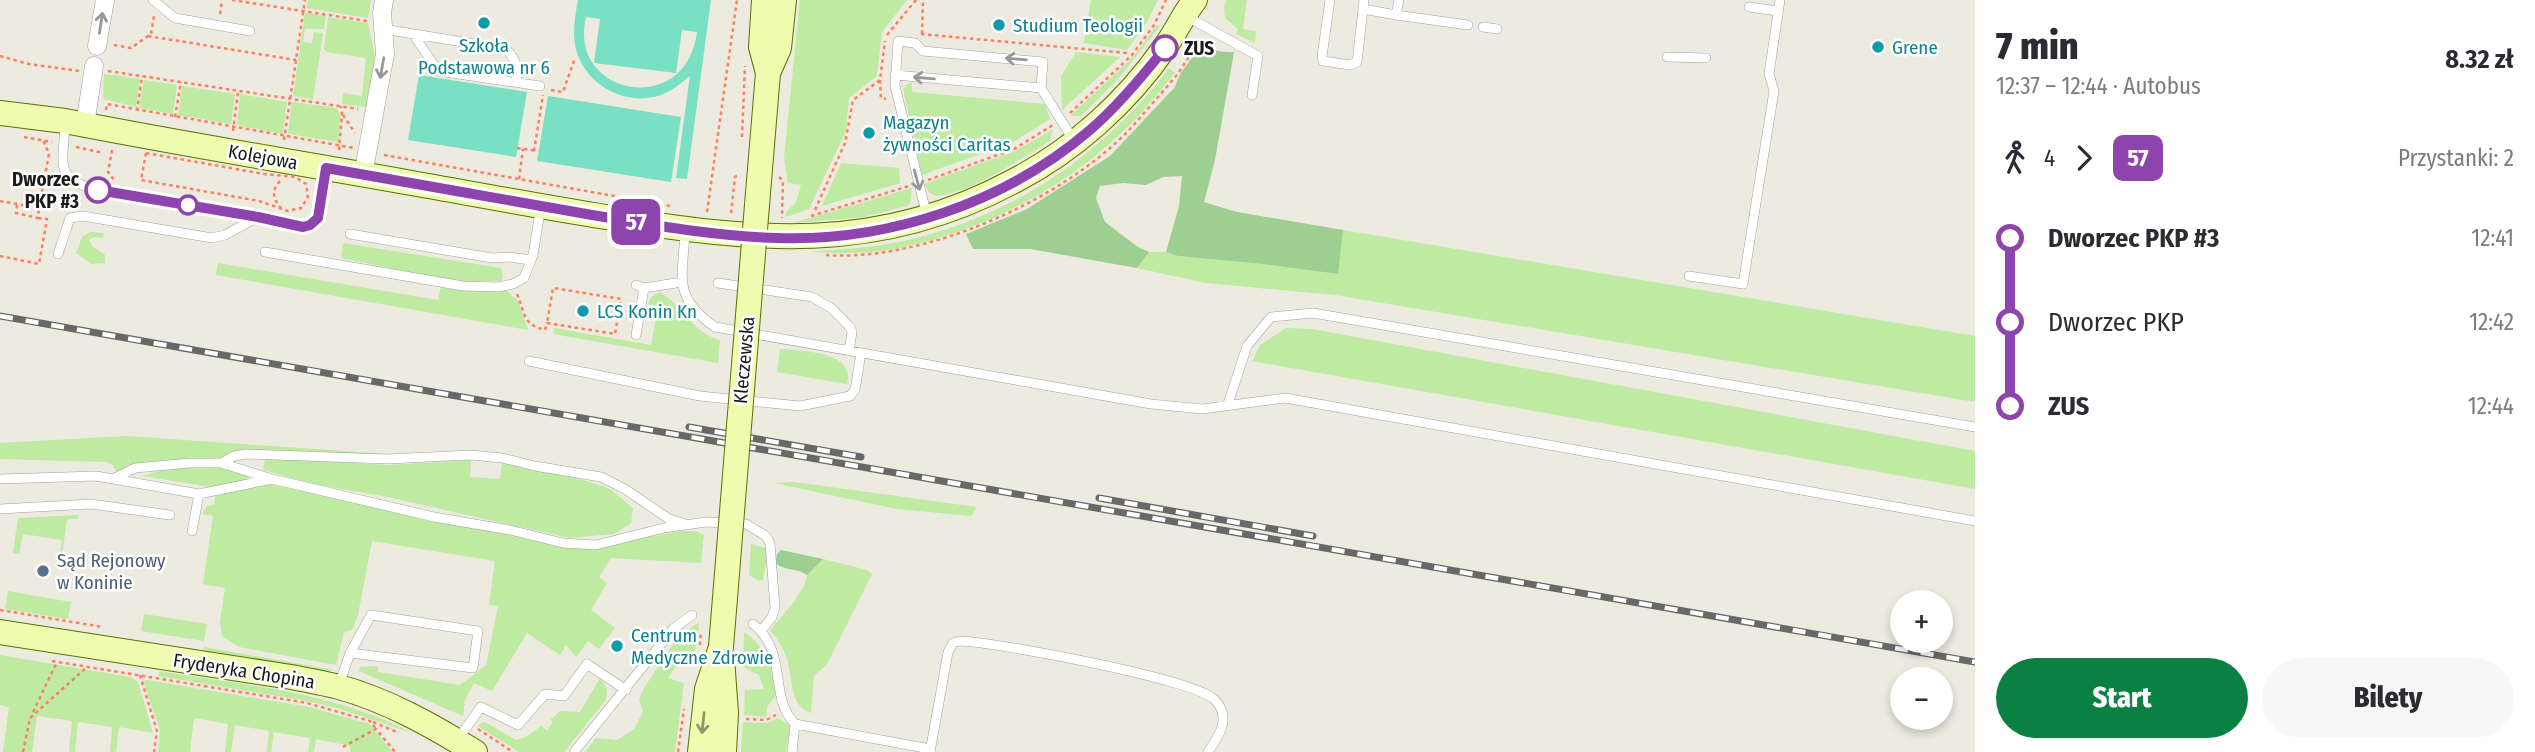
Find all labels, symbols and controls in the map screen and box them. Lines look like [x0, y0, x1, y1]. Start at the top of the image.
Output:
one-way arrow [95, 12, 108, 35]
place label: Studium Teologii [1013, 14, 1143, 37]
marker: Szkoła Podstawowa nr 6 [476, 15, 492, 31]
marker: Studium Teologii [991, 17, 1007, 33]
text: 7 min [1996, 23, 2079, 69]
place label: Szkoła Podstawowa nr 6 [418, 34, 550, 79]
marker: ZUS [1152, 35, 1178, 61]
place label: Grene [1892, 36, 1938, 59]
place label: ZUS [1184, 37, 1214, 60]
marker: Grene [1870, 39, 1886, 55]
text: 8.32 zł [2445, 44, 2514, 75]
one-way arrow [1005, 53, 1028, 66]
one-way arrow [375, 56, 388, 79]
one-way arrow [913, 71, 936, 84]
text: 12:37 – 12:44 · Autobus [1996, 72, 2201, 100]
place label: Magazyn żywności Caritas [883, 111, 1011, 156]
marker: Magazyn żywności Caritas [861, 125, 877, 141]
icon: walk [1996, 139, 2034, 177]
icon: forward [2065, 139, 2103, 177]
street label: Kolejowa [226, 140, 300, 174]
text: 4 [2044, 144, 2055, 172]
text: 57 [2127, 144, 2149, 172]
text: Przystanki: 2 [2398, 144, 2514, 172]
place label: Dworzec PKP #3 [12, 168, 80, 213]
one-way arrow [911, 169, 924, 191]
marker: Dworzec PKP #3 [85, 177, 111, 203]
unlabelled marker [178, 195, 198, 215]
line badge: 57 [604, 199, 668, 245]
text: 57 [625, 208, 647, 236]
text: Dworzec PKP #3 [2048, 223, 2219, 254]
text: 12:41 [2471, 224, 2514, 252]
place label: LCS Konin Kn [597, 300, 697, 323]
marker: LCS Konin Kn [575, 303, 591, 319]
text: Dworzec PKP [2048, 307, 2184, 338]
text: 12:42 [2469, 308, 2514, 336]
street label: Kleczewska [729, 315, 759, 405]
text: ZUS [2048, 391, 2089, 422]
text: 12:44 [2468, 392, 2514, 420]
place label: Sąd Rejonowy w Koninie [57, 549, 166, 594]
marker: Sąd Rejonowy w Koninie [35, 563, 51, 579]
map controls [1890, 590, 1953, 730]
button: + [1890, 590, 1953, 653]
place label: Centrum Medyczne Zdrowie [631, 624, 773, 669]
marker: Centrum Medyczne Zdrowie [609, 638, 625, 654]
street label: Fryderyka Chopina [171, 648, 317, 694]
button: Start [1996, 658, 2248, 738]
button: Bilety [2262, 658, 2514, 738]
button: − [1890, 667, 1953, 730]
one-way arrow [696, 711, 709, 734]

